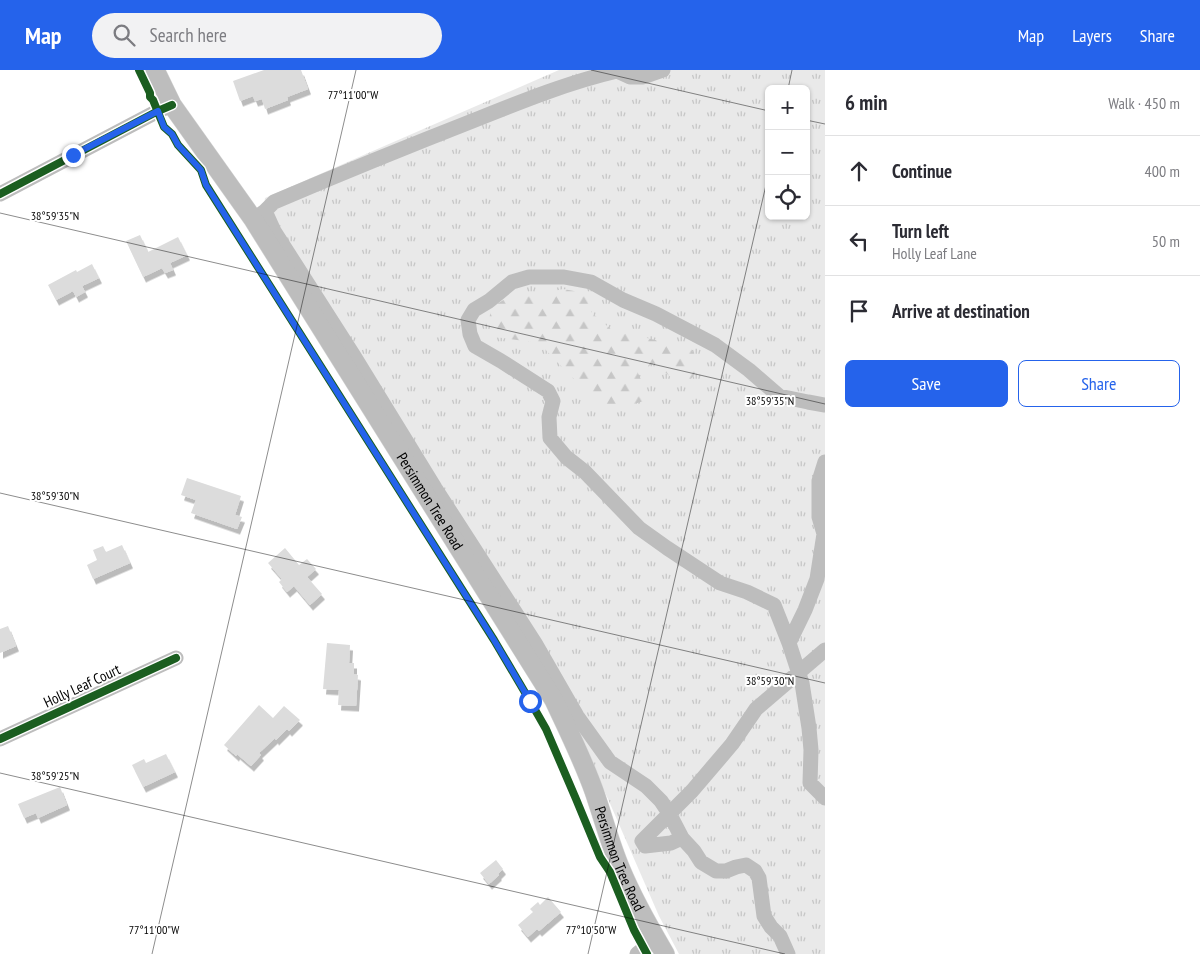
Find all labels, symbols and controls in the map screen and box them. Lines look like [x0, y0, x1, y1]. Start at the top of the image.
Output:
search box [92, 13, 442, 58]
text: Map [25, 20, 62, 51]
icon: search [110, 21, 138, 49]
text: Search here [150, 23, 227, 47]
text: Map [1018, 24, 1044, 47]
text: Layers [1072, 24, 1112, 47]
text: Share [1140, 24, 1175, 47]
map controls [765, 85, 810, 220]
button: + [765, 85, 810, 130]
text: 77°11'00"W [328, 87, 378, 102]
text: 6 min [845, 89, 887, 116]
text: Walk · 450 m [1108, 93, 1180, 113]
button: − [765, 130, 810, 175]
route end [62, 144, 85, 167]
icon: ahead [845, 157, 873, 185]
text: Continue [892, 159, 952, 183]
text: 400 m [1145, 161, 1180, 181]
button: locate [765, 175, 810, 220]
text: 38°59'35"N [31, 208, 79, 223]
text: Turn left [892, 219, 949, 243]
icon: left [845, 227, 873, 255]
text: 50 m [1152, 231, 1180, 251]
text: Holly Leaf Lane [892, 243, 977, 263]
icon: arrive [845, 297, 873, 325]
text: Arrive at destination [892, 299, 1030, 323]
button: Save [845, 360, 1008, 407]
button: Share [1018, 360, 1180, 407]
text: 38°59'35"N [746, 393, 794, 408]
street label: Persimmon Tree Road [393, 449, 468, 553]
text: 38°59'30"N [31, 488, 79, 503]
street label: Holly Leaf Court [40, 659, 123, 712]
text: 38°59'30"N [746, 673, 794, 688]
route start [519, 690, 542, 713]
text: 38°59'25"N [31, 768, 79, 783]
street label: Persimmon Tree Road [591, 804, 649, 914]
text: 77°11'00"W [129, 922, 179, 937]
text: 77°10'50"W [566, 922, 616, 937]

